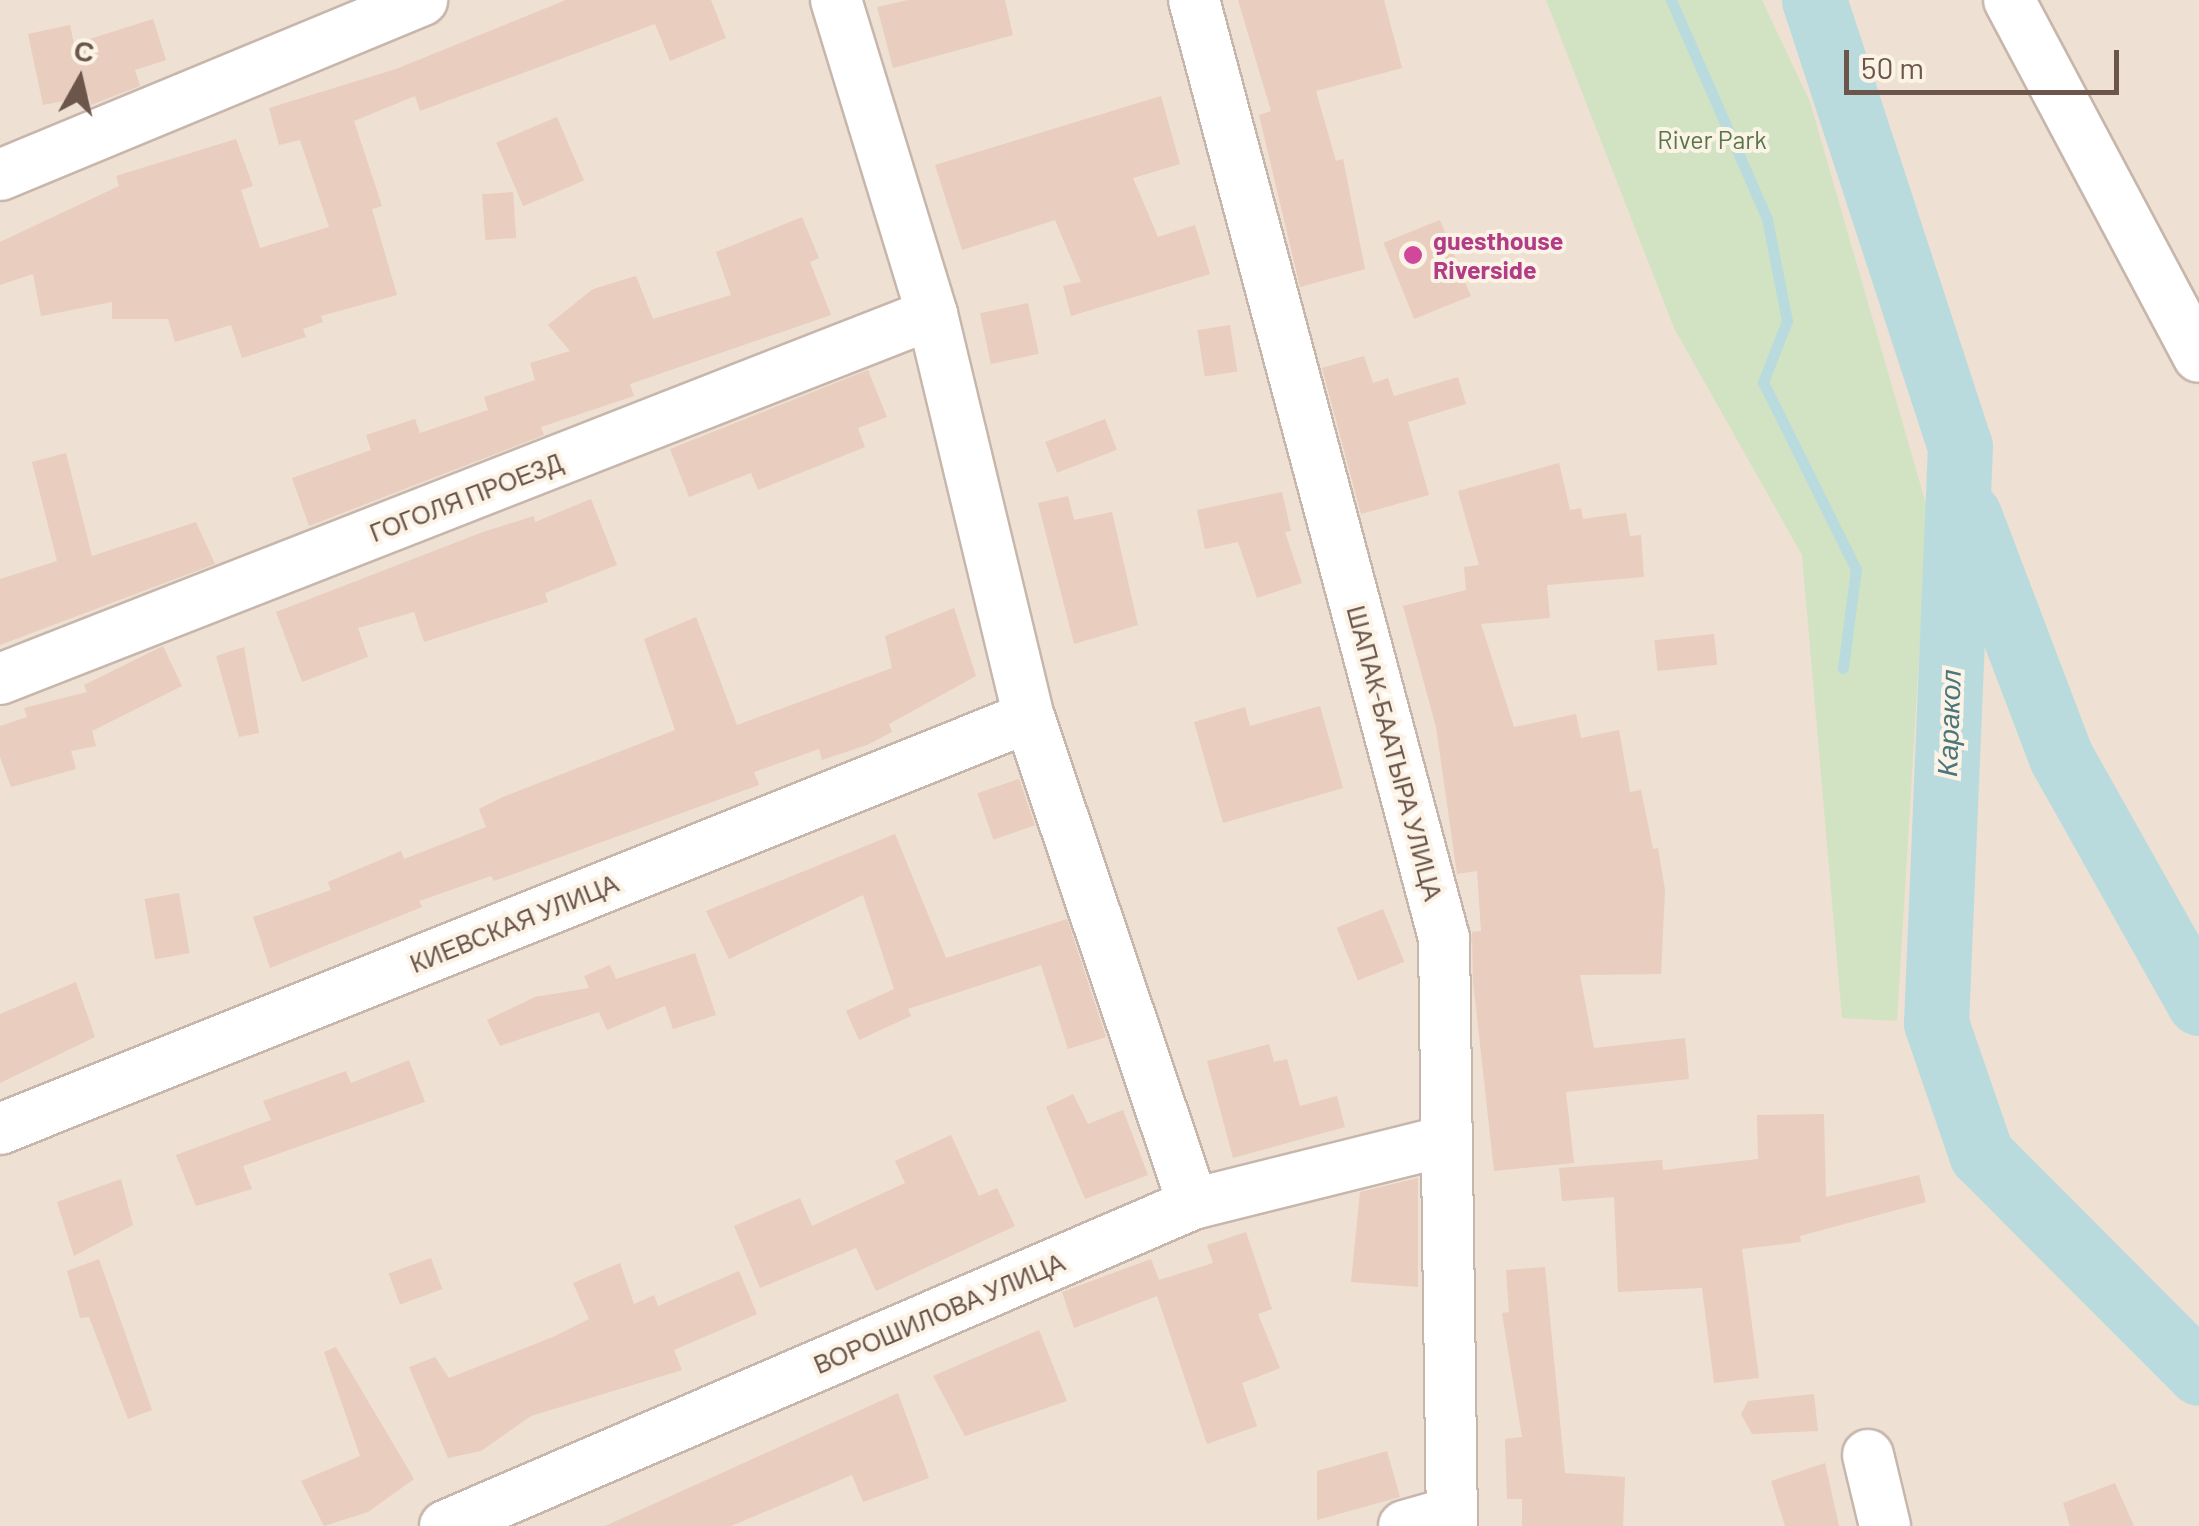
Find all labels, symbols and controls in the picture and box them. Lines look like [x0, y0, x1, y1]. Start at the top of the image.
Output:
north arrow [30, 30, 130, 130]
scale bar [1849, 30, 2124, 92]
text: С [72, 32, 97, 69]
text: 50 m [1861, 49, 1924, 85]
park label: River Park [1657, 124, 1767, 154]
place label: guesthouse Riverside [1433, 226, 1563, 285]
marker: guesthouse Riverside [1402, 244, 1424, 266]
street label: ГОГОЛЯ ПРОЕЗД [365, 446, 567, 548]
street label: ШАПАК-БААТЫРА УЛИЦА [1341, 602, 1449, 904]
water label: Каракол [1929, 669, 1967, 777]
street label: КИЕВСКАЯ УЛИЦА [405, 868, 623, 978]
street label: ВОРОШИЛОВА УЛИЦА [809, 1247, 1069, 1379]

